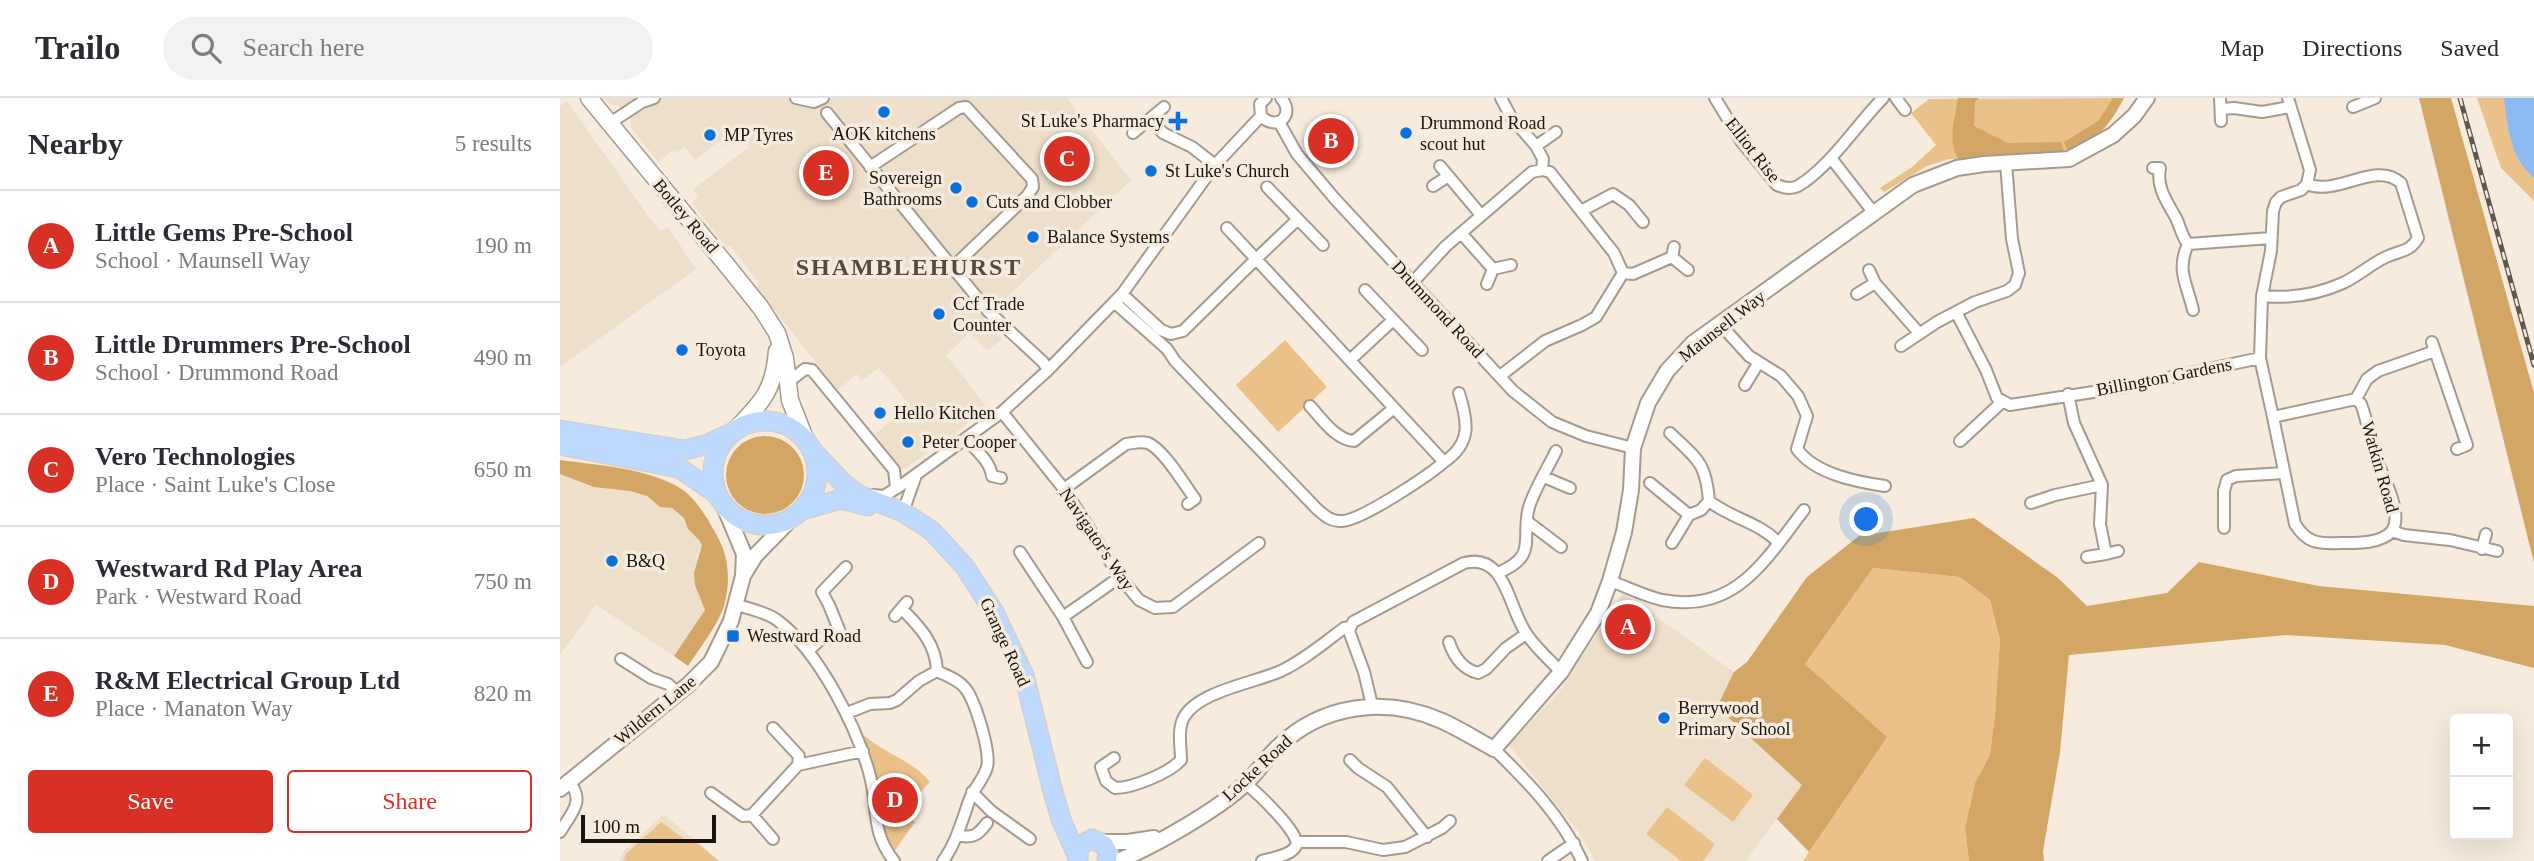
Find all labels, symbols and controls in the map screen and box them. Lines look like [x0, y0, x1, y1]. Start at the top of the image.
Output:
search box [163, 17, 653, 80]
icon: search [187, 29, 225, 67]
text: Trailo [35, 30, 121, 66]
text: Search here [243, 33, 365, 62]
text: Map [2220, 35, 2264, 61]
text: Directions [2302, 35, 2402, 61]
text: Saved [2440, 35, 2499, 61]
marker: AOK kitchens [876, 104, 892, 120]
place label: St Luke's Pharmacy [1021, 111, 1164, 131]
marker: St Luke's Pharmacy [1170, 113, 1186, 129]
place label: Drummond Road scout hut [1420, 113, 1546, 154]
street label: Elliot Rise [1722, 114, 1784, 186]
pin: B [1308, 115, 1354, 167]
place label: AOK kitchens [832, 124, 936, 144]
place label: MP Tyres [724, 125, 793, 145]
marker: Drummond Road scout hut [1398, 125, 1414, 141]
text: Nearby [28, 127, 123, 160]
marker: MP Tyres [702, 127, 718, 143]
text: 5 results [455, 131, 532, 156]
pin: C [1044, 133, 1090, 185]
pin: E [803, 147, 849, 199]
place label: St Luke's Church [1165, 161, 1289, 181]
marker: St Luke's Church [1143, 163, 1159, 179]
place label: Sovereign Bathrooms [863, 168, 942, 209]
street label: Botley Road [649, 175, 723, 257]
marker: Sovereign Bathrooms [948, 180, 964, 196]
place label: Cuts and Clobber [986, 192, 1112, 212]
marker: Cuts and Clobber [964, 194, 980, 210]
text: Little Gems Pre-School [95, 218, 353, 247]
place label: Balance Systems [1047, 227, 1169, 247]
marker: Balance Systems [1025, 229, 1041, 245]
text: A [43, 233, 59, 258]
text: 190 m [474, 233, 532, 258]
text: School · Maunsell Way [95, 248, 311, 273]
district label: SHAMBLEHURST [796, 254, 1022, 280]
street label: Drummond Road [1388, 256, 1488, 362]
street label: Maunsell Way [1675, 286, 1769, 366]
place label: Ccf Trade Counter [953, 294, 1025, 335]
marker: Ccf Trade Counter [931, 306, 947, 322]
text: Little Drummers Pre-School [95, 330, 411, 359]
place label: Toyota [696, 340, 746, 360]
marker: Toyota [674, 342, 690, 358]
text: B [43, 345, 59, 370]
text: 490 m [474, 345, 532, 370]
street label: Billington Gardens [2095, 354, 2233, 400]
text: School · Drummond Road [95, 360, 338, 385]
place label: Hello Kitchen [894, 403, 995, 423]
marker: Hello Kitchen [872, 405, 888, 421]
street label: Watkin Road [2357, 419, 2403, 515]
place label: Peter Cooper [922, 432, 1016, 452]
marker: Peter Cooper [900, 434, 916, 450]
text: Vero Technologies [95, 442, 295, 471]
text: C [43, 457, 59, 482]
text: 650 m [474, 457, 532, 482]
text: Place · Saint Luke's Close [95, 472, 336, 497]
street label: Navigator's Way [1055, 484, 1139, 594]
your location [1849, 502, 1883, 536]
place label: B&Q [626, 551, 665, 571]
marker: B&Q [604, 553, 620, 569]
text: Westward Rd Play Area [95, 554, 362, 583]
text: D [43, 569, 59, 594]
text: 750 m [474, 569, 532, 594]
text: Park · Westward Road [95, 584, 302, 609]
street label: Grange Road [976, 595, 1034, 689]
pin: A [1605, 601, 1651, 653]
place label: Westward Road [747, 626, 861, 646]
marker: Westward Road [725, 628, 741, 644]
text: R&M Electrical Group Ltd [95, 666, 400, 695]
street label: Wildern Lane [610, 671, 700, 749]
text: E [43, 681, 59, 706]
text: 820 m [474, 681, 532, 706]
text: Place · Manaton Way [95, 696, 293, 721]
place label: Berrywood Primary School [1678, 698, 1791, 739]
marker: Berrywood Primary School [1656, 710, 1672, 726]
map controls [2450, 714, 2513, 840]
button: + [2450, 714, 2513, 777]
street label: Locke Road [1218, 731, 1296, 805]
button: Save [28, 770, 273, 833]
button: Share [287, 770, 532, 833]
pin: D [872, 774, 918, 826]
button: − [2450, 777, 2513, 840]
scale bar [581, 812, 716, 844]
text: 100 m [592, 816, 640, 837]

